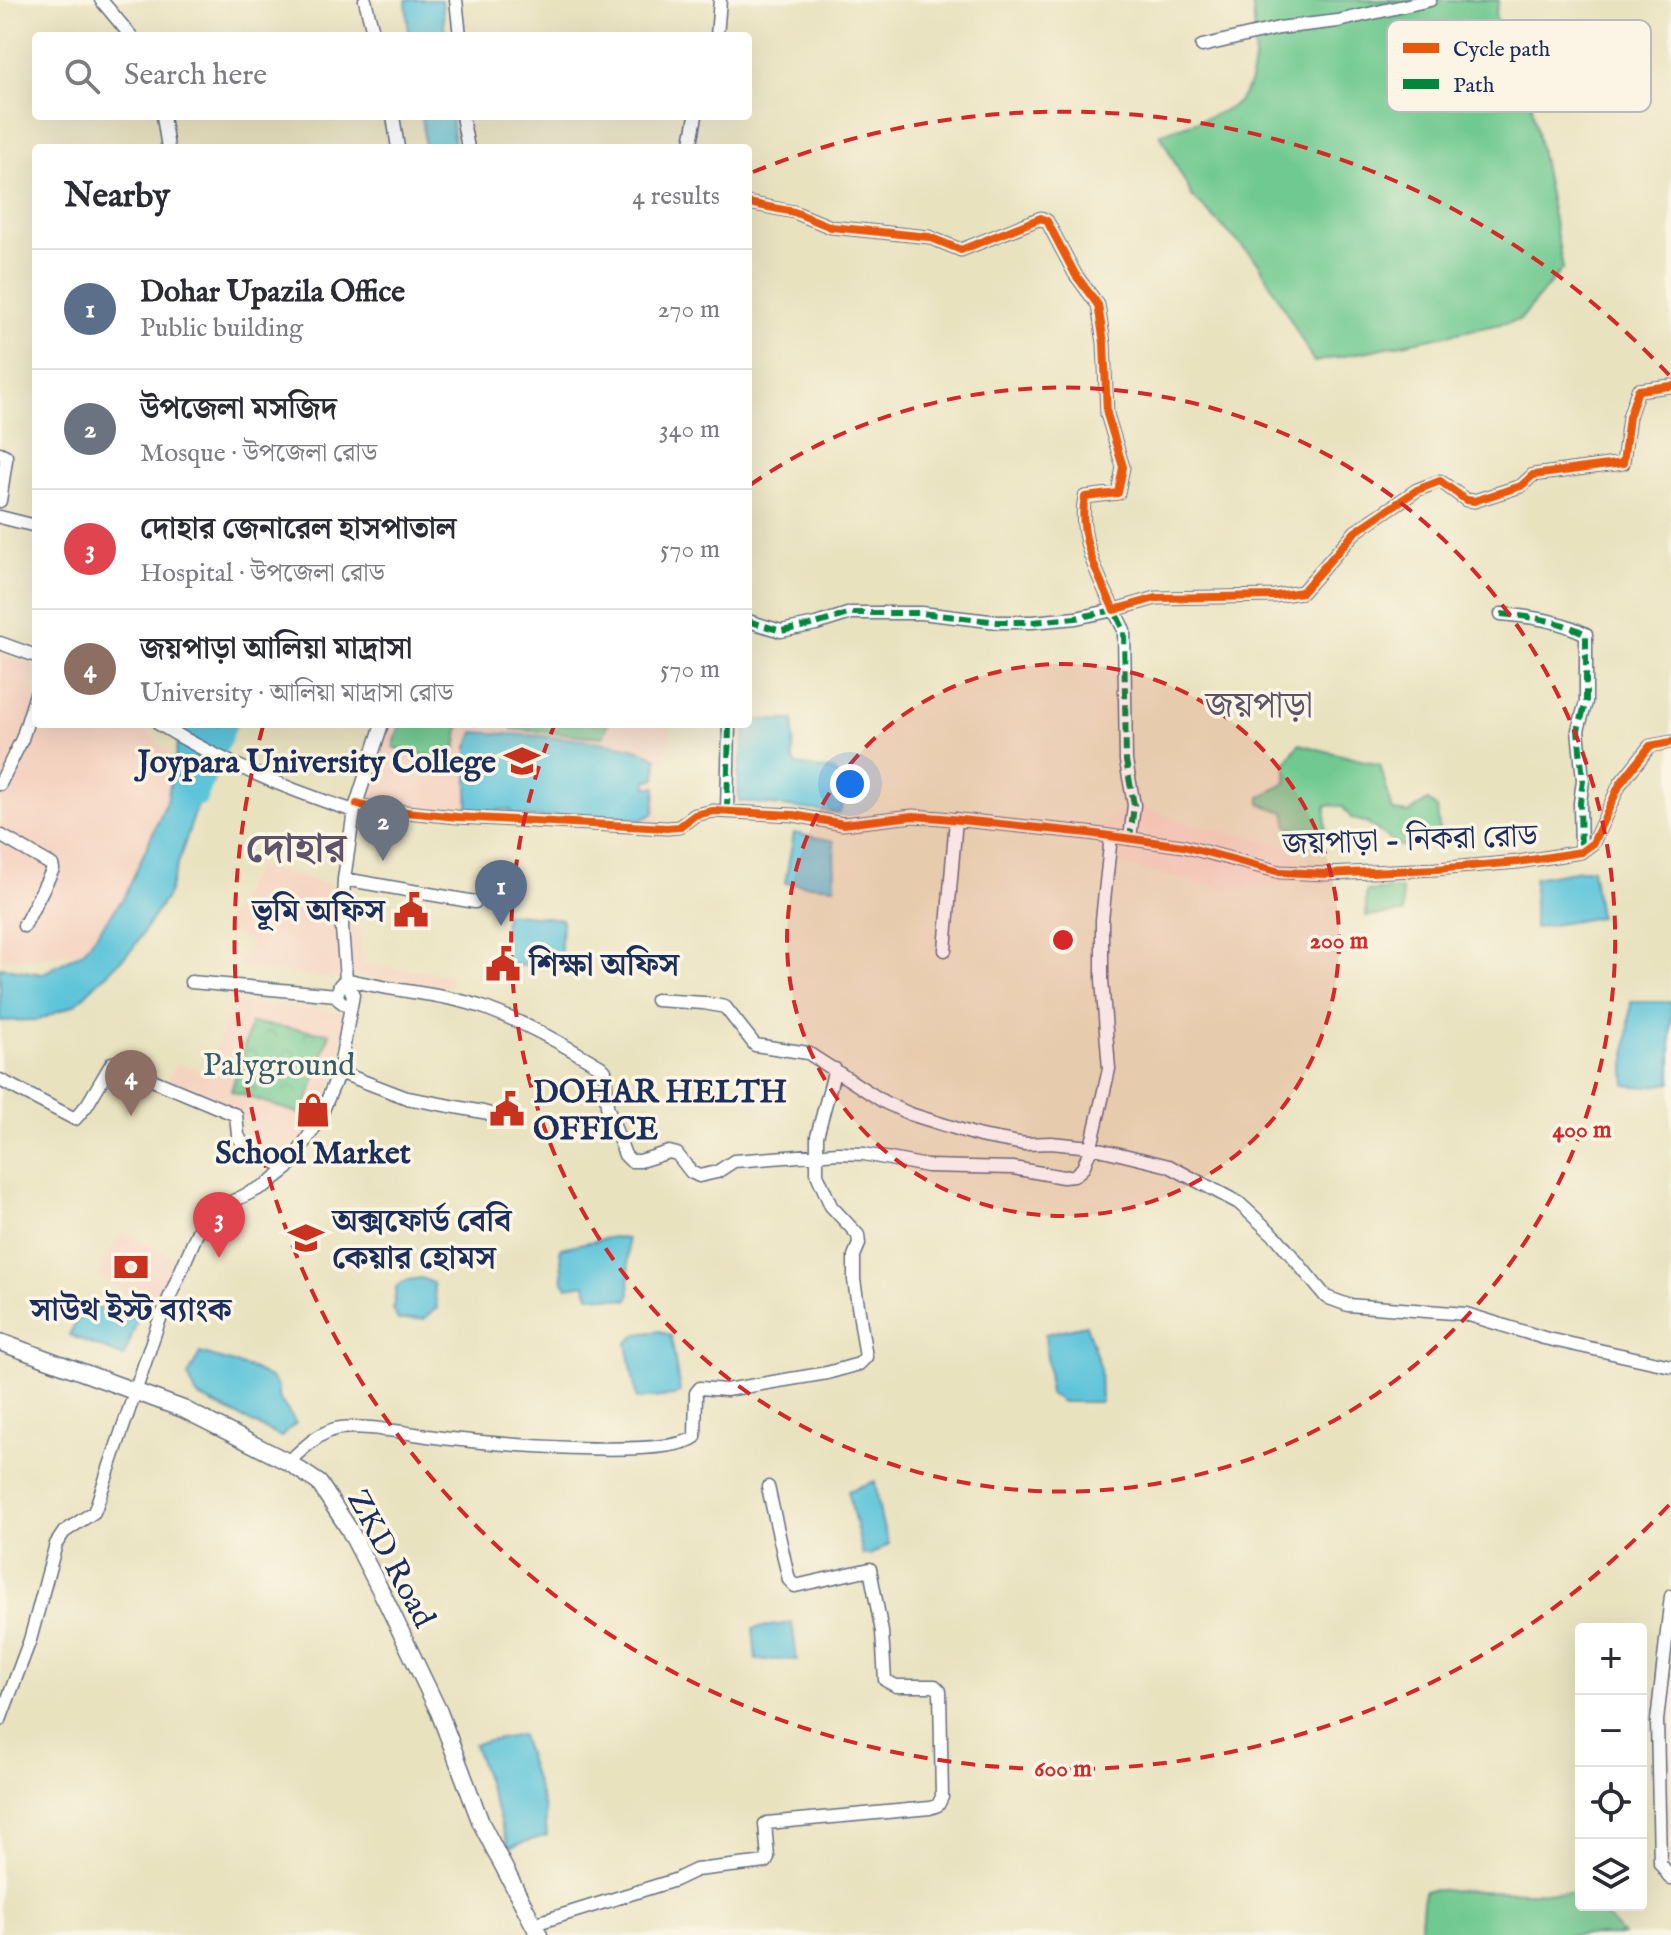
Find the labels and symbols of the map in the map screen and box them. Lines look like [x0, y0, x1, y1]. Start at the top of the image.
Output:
legend [1387, 20, 1651, 112]
text: Cycle path [1453, 36, 1550, 64]
text: Path [1453, 72, 1495, 100]
district label: জয়পাড়া [1203, 684, 1313, 730]
school or university icon: Joypara University College [503, 742, 541, 780]
place label: Joypara University College [134, 743, 496, 784]
your location [830, 764, 870, 804]
pin: 2 [357, 795, 409, 861]
street label: জয়পাড়া - নিকরা রোড [1281, 817, 1539, 866]
district label: দোহার [246, 825, 348, 876]
pin: 1 [475, 860, 527, 926]
place label: ভূমি অফিস [250, 891, 387, 933]
public building icon: ভূমি অফিস [392, 891, 430, 929]
centre of rings [1049, 926, 1077, 954]
text: 200 m [1310, 926, 1369, 957]
public building icon: শিক্ষা অফিস [484, 945, 522, 983]
place label: শিক্ষা অফিস [527, 945, 681, 987]
park label: Palyground [203, 1046, 356, 1087]
pin: 4 [105, 1050, 157, 1116]
place label: DOHAR HELTH OFFICE [533, 1073, 787, 1151]
public building icon: DOHAR HELTH OFFICE [488, 1090, 526, 1128]
shop icon: School Market [294, 1091, 332, 1129]
text: 400 m [1552, 1115, 1612, 1146]
place label: School Market [215, 1134, 411, 1175]
pin: 3 [193, 1192, 245, 1258]
place label: অক্সফোর্ড বেবি কেয়ার হোমস [330, 1201, 513, 1280]
school or university icon: অক্সফোর্ড বেবি কেয়ার হোমস [287, 1219, 325, 1257]
bank icon: সাউথ ইস্ট ব্যাংক [112, 1248, 150, 1286]
place label: সাউথ ইস্ট ব্যাংক [28, 1289, 233, 1332]
street label: ZKD Road [336, 1483, 444, 1636]
text: 600 m [1034, 1754, 1092, 1785]

